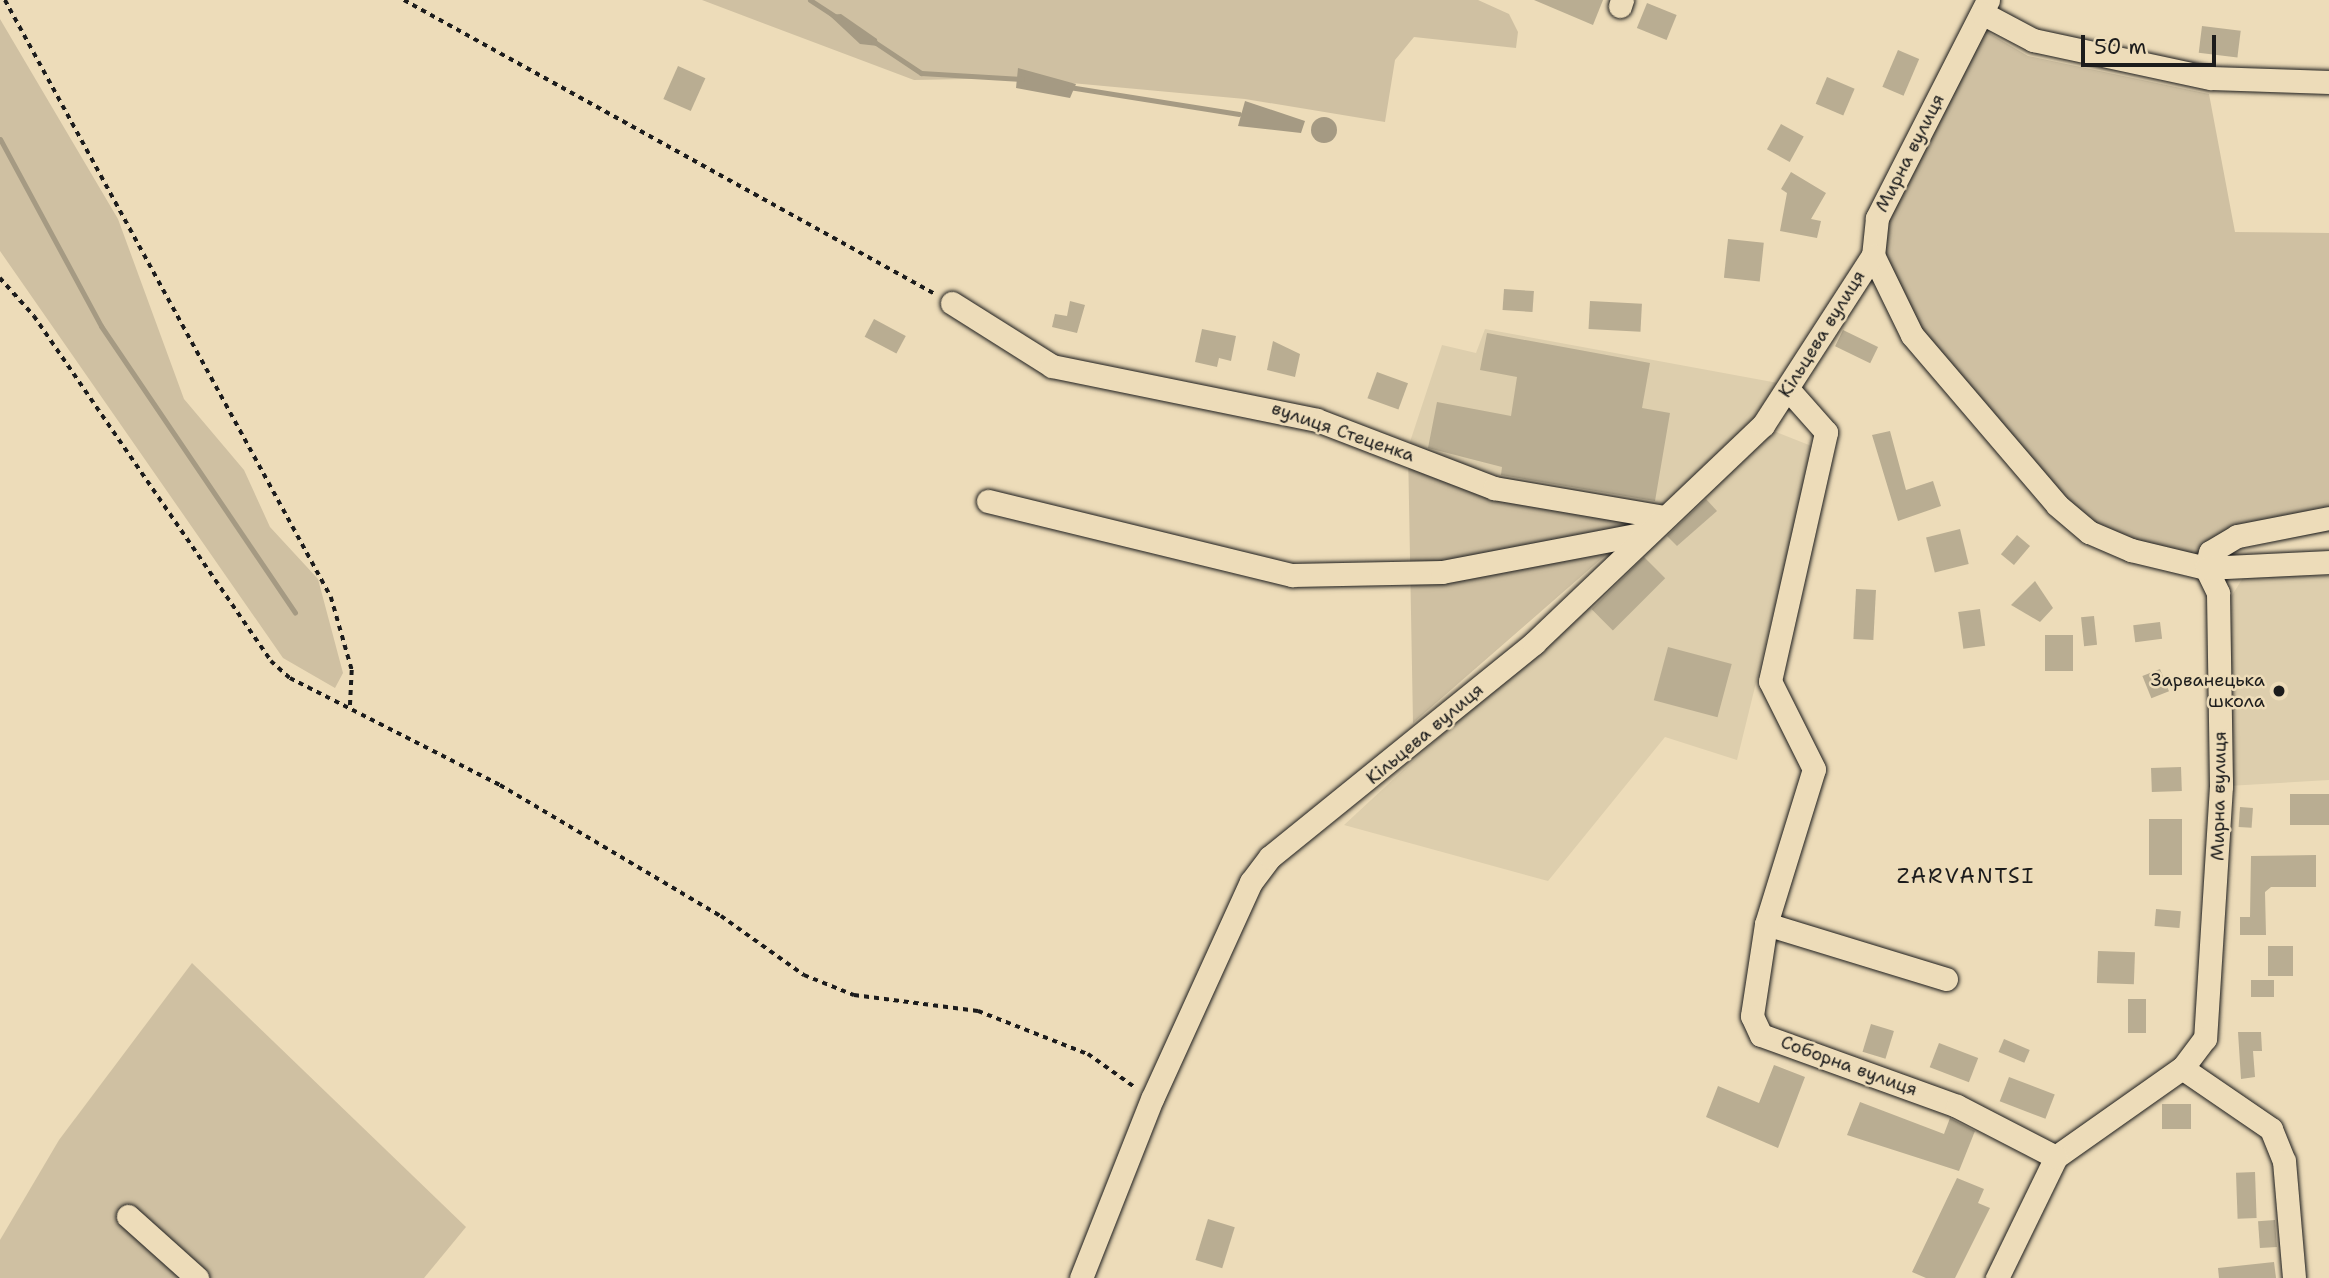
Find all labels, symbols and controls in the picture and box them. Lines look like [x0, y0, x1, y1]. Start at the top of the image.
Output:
scale bar [2084, 21, 2219, 65]
text: 50 m [2094, 33, 2147, 61]
street label: Мирна вулиця [1871, 90, 1949, 216]
street label: Кільцева вулиця [1774, 266, 1870, 402]
street label: вулиця Стеценка [1269, 397, 1417, 467]
place label: Зарванецька школа [2151, 670, 2265, 712]
street label: Кільцева вулиця [1362, 679, 1488, 789]
marker: Зарванецька школа [2271, 683, 2287, 699]
street label: Мирна вулиця [2207, 731, 2231, 861]
district label: ZARVANTSI [1898, 863, 2034, 889]
street label: Соборна вулиця [1778, 1031, 1920, 1101]

